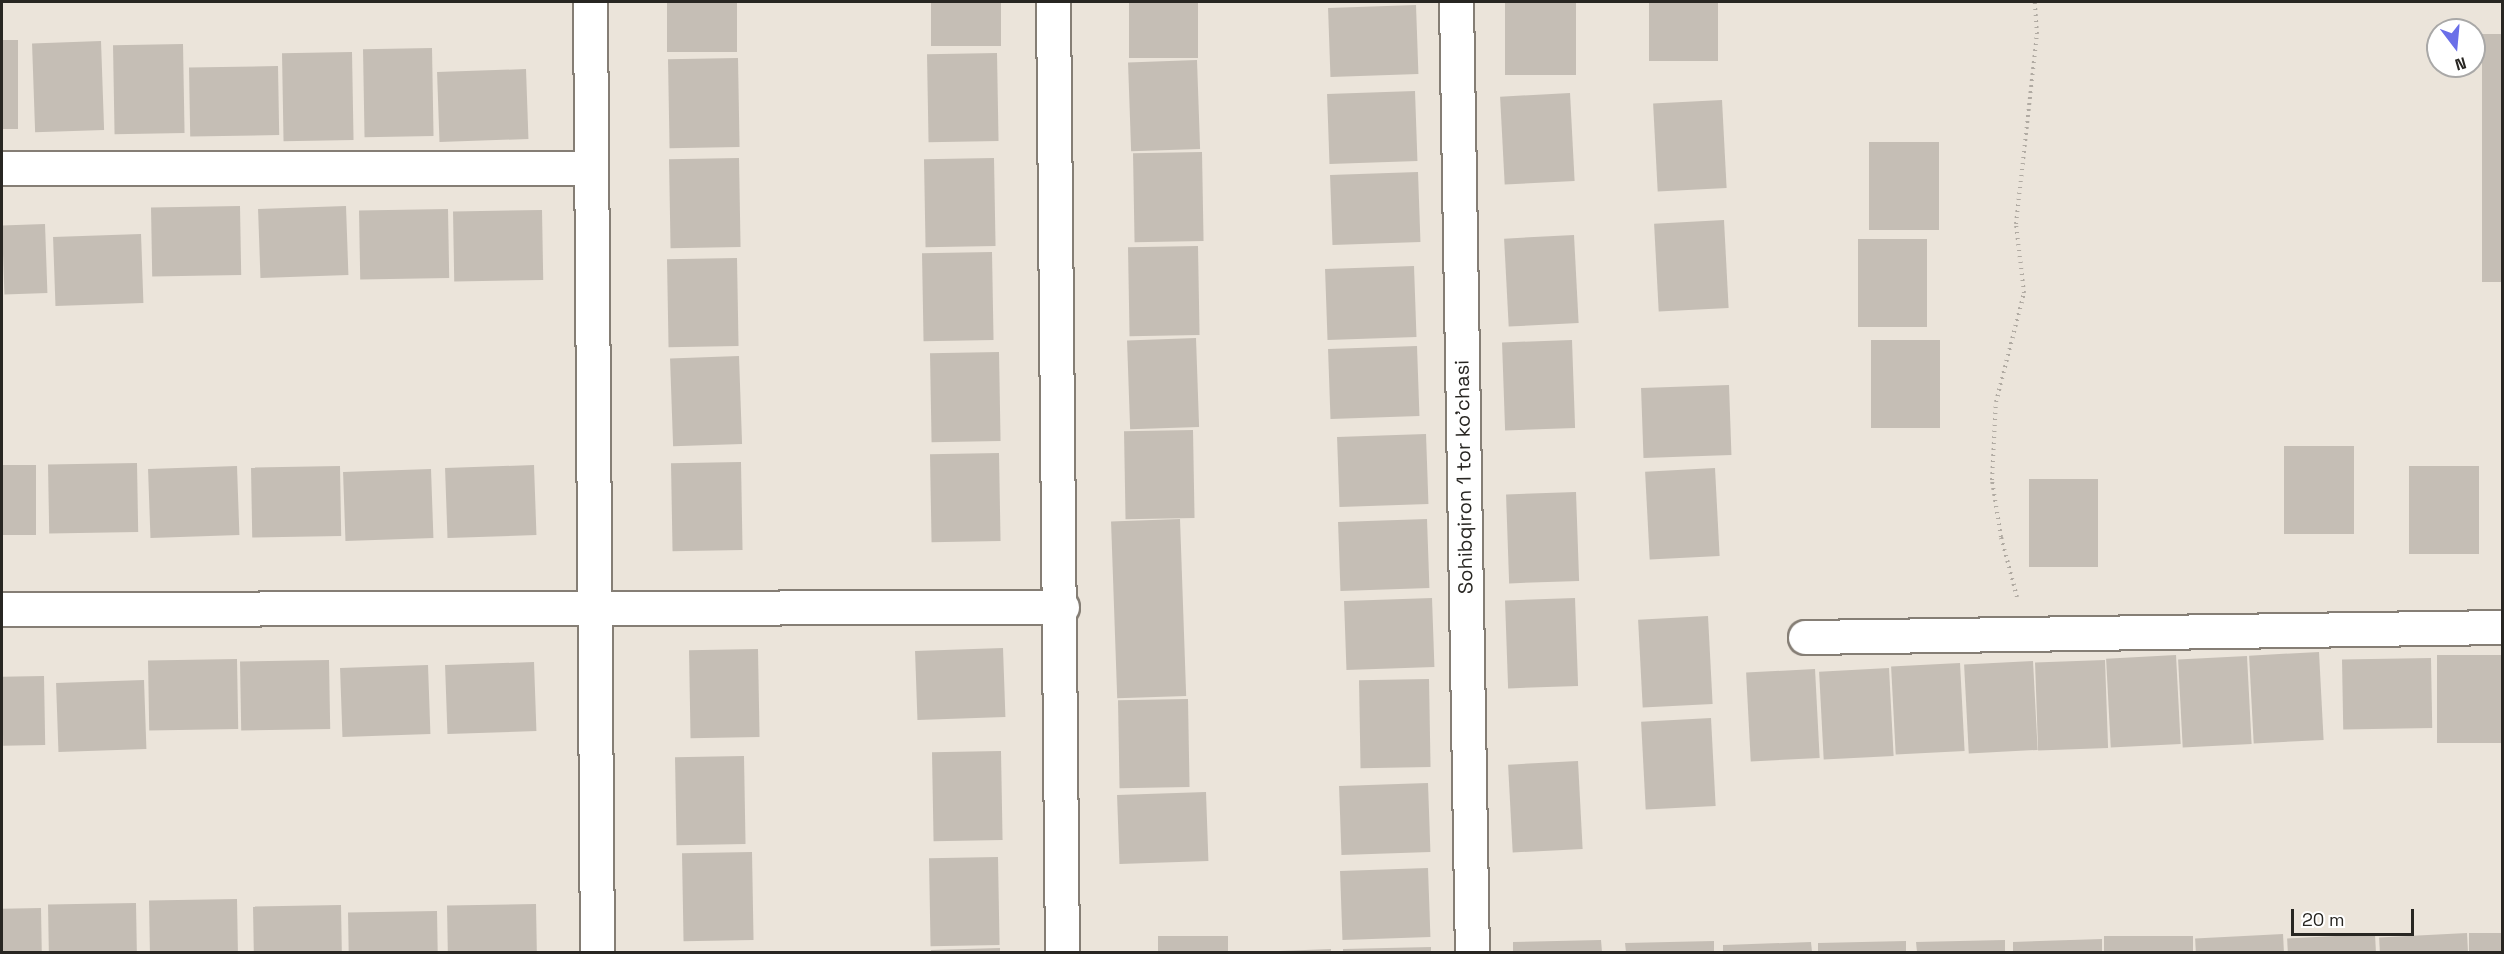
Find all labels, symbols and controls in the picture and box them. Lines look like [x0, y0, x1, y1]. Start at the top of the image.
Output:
north arrow [2426, 18, 2486, 78]
text: N [2453, 52, 2469, 75]
street label: Sohibqiron 1 tor ko'chasi [1450, 360, 1478, 594]
scale bar [2294, 897, 2417, 935]
text: 20 m [2302, 908, 2345, 931]

